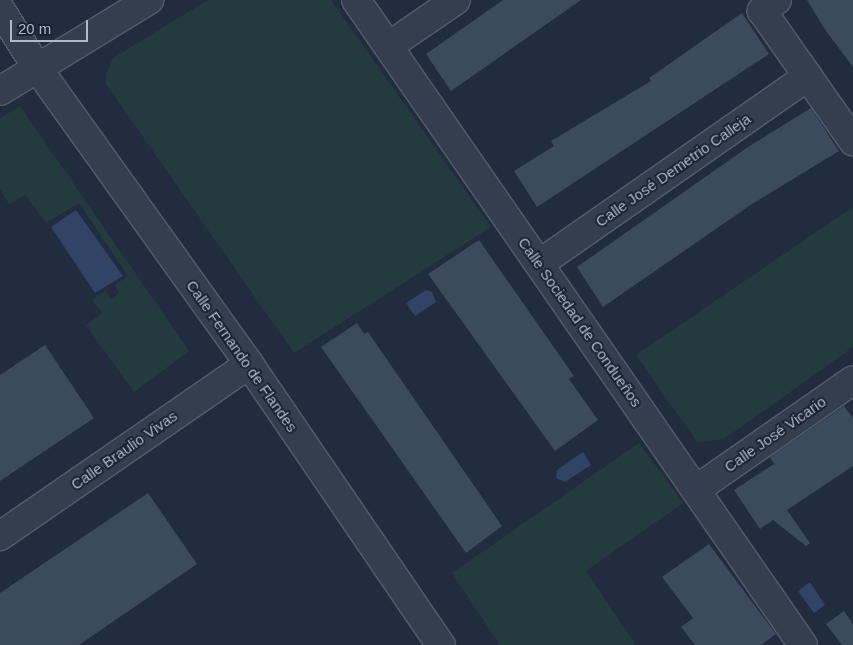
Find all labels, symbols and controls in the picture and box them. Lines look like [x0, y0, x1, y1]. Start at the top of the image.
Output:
scale bar [12, 10, 90, 42]
text: 20 m [18, 20, 51, 37]
street label: Calle José Demetrio Calleja [592, 110, 754, 230]
street label: Calle Sociedad de Condueños [515, 234, 645, 410]
street label: Calle Fernando de Flandes [183, 277, 301, 435]
street label: Calle José Vicario [721, 392, 829, 476]
street label: Calle Braulio Vivas [67, 407, 181, 493]

